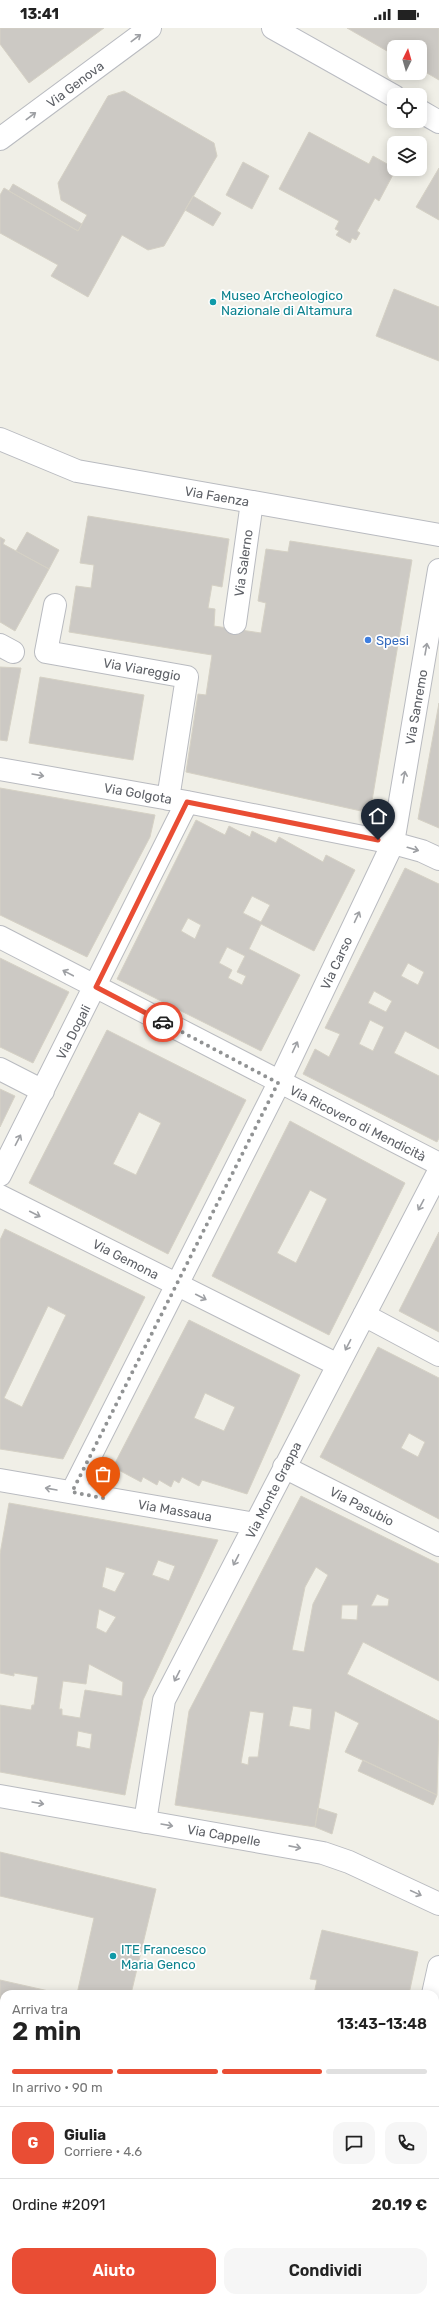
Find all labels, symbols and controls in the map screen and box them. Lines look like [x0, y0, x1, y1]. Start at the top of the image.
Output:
text: 13:41 [20, 5, 59, 23]
one-way arrow [130, 34, 141, 43]
north arrow [387, 40, 427, 80]
map controls [387, 40, 427, 176]
street label: Via Genova [44, 58, 107, 111]
button: locate [387, 88, 427, 128]
one-way arrow [26, 112, 37, 120]
button: layers [387, 136, 427, 176]
place label: Museo Archeologico Nazionale di Altamura [221, 288, 352, 318]
marker: Museo Archeologico Nazionale di Altamura [208, 297, 218, 307]
street label: Via Faenza [183, 483, 250, 510]
street label: Via Salerno [231, 528, 256, 598]
place label: Spesi [376, 633, 409, 648]
marker: Spesi [363, 635, 373, 645]
one-way arrow [422, 643, 430, 656]
street label: Via Viareggio [102, 655, 182, 685]
street label: Via Sanremo [402, 668, 430, 746]
one-way arrow [400, 771, 408, 784]
one-way arrow [31, 772, 44, 780]
street label: Via Golgota [103, 780, 173, 808]
pin [361, 799, 395, 840]
icon: home [367, 805, 389, 827]
one-way arrow [406, 846, 419, 853]
one-way arrow [354, 912, 361, 924]
street label: Via Carso [318, 934, 355, 992]
one-way arrow [63, 969, 75, 976]
street label: Via Dogali [53, 1002, 95, 1063]
courier [143, 1002, 183, 1042]
icon: car [152, 1011, 174, 1033]
one-way arrow [292, 1042, 299, 1054]
street label: Via Ricovero di Mendicità [287, 1083, 428, 1164]
one-way arrow [15, 1134, 22, 1146]
one-way arrow [417, 1199, 424, 1211]
one-way arrow [29, 1210, 41, 1218]
street label: Via Gemona [90, 1236, 161, 1283]
one-way arrow [195, 1294, 207, 1301]
one-way arrow [344, 1339, 351, 1351]
street label: Via Monte Grappa [243, 1439, 304, 1541]
pin [86, 1457, 120, 1498]
icon: bag [92, 1463, 114, 1485]
one-way arrow [45, 1484, 58, 1492]
street label: Via Pasubio [327, 1484, 396, 1529]
street label: Via Massaua [137, 1497, 213, 1524]
one-way arrow [232, 1554, 240, 1566]
one-way arrow [172, 1669, 180, 1681]
one-way arrow [32, 1799, 45, 1807]
one-way arrow [160, 1822, 173, 1830]
street label: Via Cappelle [186, 1822, 262, 1849]
one-way arrow [288, 1843, 301, 1851]
one-way arrow [409, 1890, 421, 1897]
place label: ITE Francesco Maria Genco [121, 1942, 206, 1972]
marker: ITE Francesco Maria Genco [108, 1951, 118, 1961]
text: Arriva tra [12, 2002, 68, 2017]
text: 13:43–13:48 [337, 2015, 427, 2033]
text: 2 min [12, 2016, 81, 2047]
text: In arrivo · 90 m [12, 2080, 103, 2095]
button: chat [333, 2122, 375, 2164]
button: phone [385, 2122, 427, 2164]
text: Giulia [64, 2126, 106, 2144]
text: G [28, 2134, 38, 2152]
text: Corriere · 4.6 [64, 2144, 142, 2159]
text: Ordine #2091 [12, 2196, 106, 2214]
text: 20.19 € [372, 2196, 427, 2214]
button: Aiuto [12, 2248, 216, 2294]
button: Condividi [224, 2248, 427, 2294]

